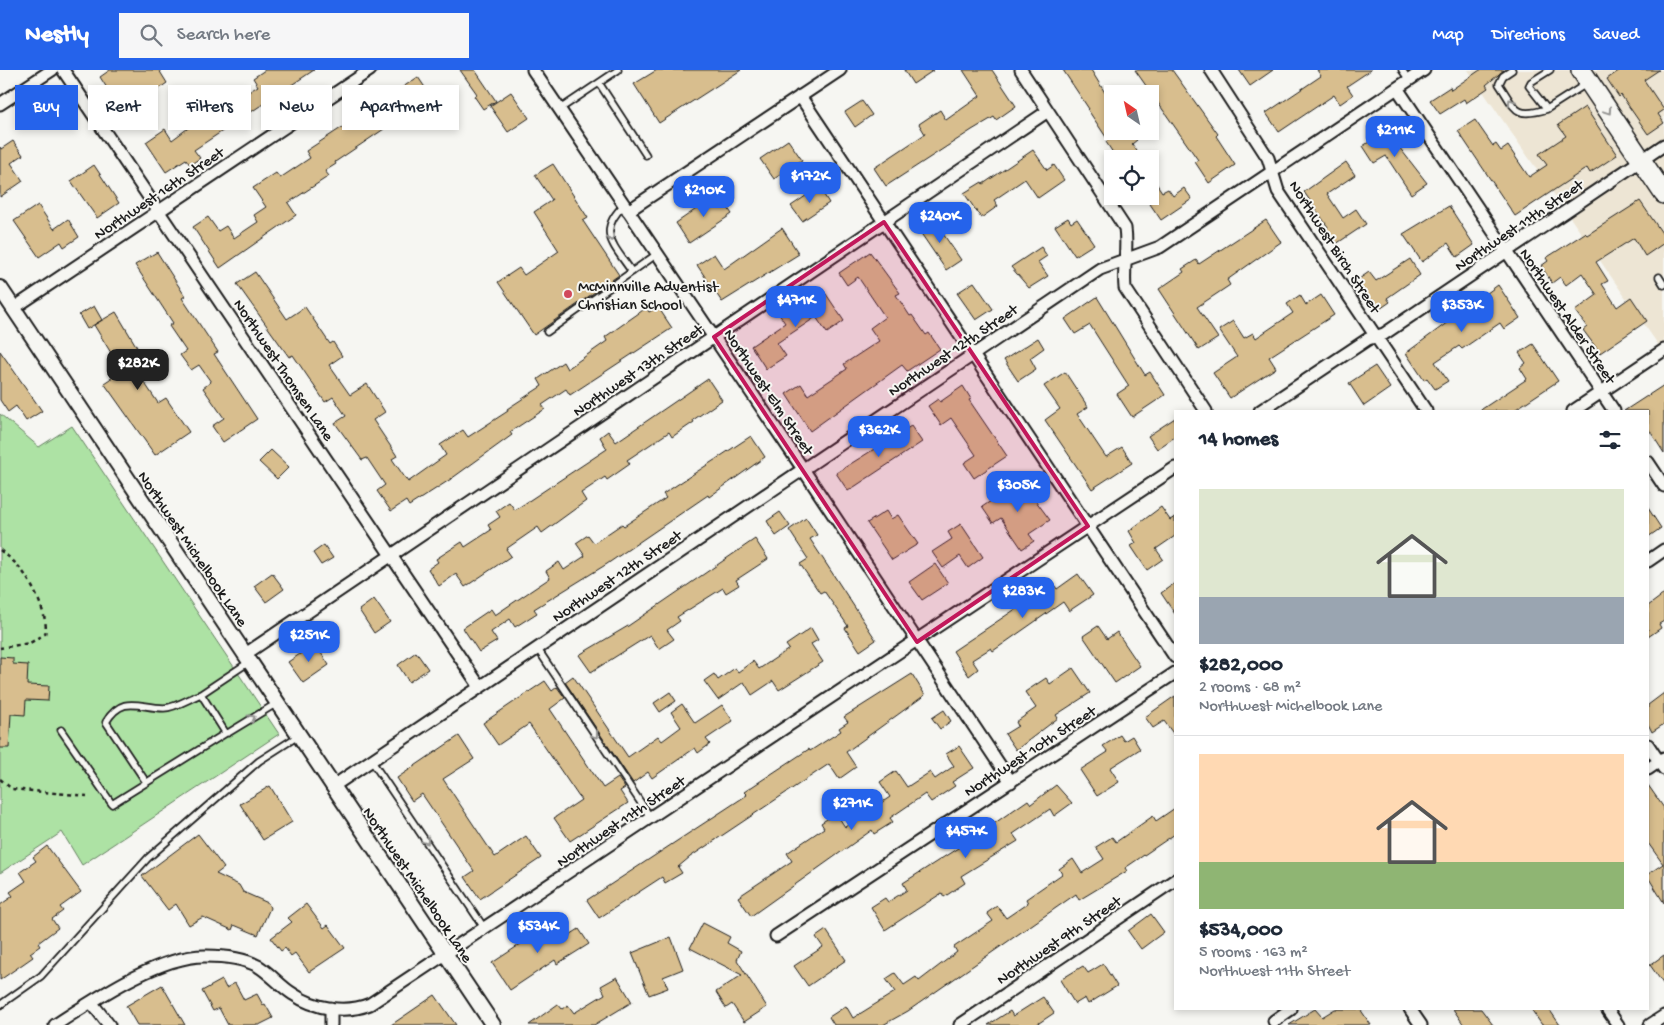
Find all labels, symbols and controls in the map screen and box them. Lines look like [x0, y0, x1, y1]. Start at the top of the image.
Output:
search box [119, 13, 469, 58]
text: Nestly [25, 21, 89, 50]
icon: search [137, 21, 165, 49]
text: Search here [177, 24, 270, 47]
text: Map [1432, 25, 1464, 46]
text: Directions [1492, 25, 1565, 46]
text: Saved [1593, 25, 1639, 46]
chip: Buy [15, 85, 78, 130]
chip: Rent [88, 85, 158, 130]
chip: Filters [168, 85, 251, 130]
chip: New [261, 85, 332, 130]
chip: Apartment [342, 85, 459, 130]
north arrow [1104, 85, 1159, 140]
map controls [1104, 85, 1159, 205]
one-way arrow [1508, 99, 1517, 108]
one-way arrow [1602, 105, 1611, 114]
pin: $211K [1360, 116, 1430, 158]
text: $211K [1377, 122, 1413, 141]
street label: Northwest 16th Street [91, 144, 230, 245]
button: locate [1104, 150, 1159, 205]
pin: $172K [775, 162, 845, 204]
text: $172K [791, 168, 829, 187]
pin: $210K [669, 176, 739, 218]
street label: Northwest 11th Street [1452, 176, 1589, 277]
street label: Northwest Birch Street [1283, 178, 1384, 319]
text: $210K [684, 182, 724, 201]
pin: $240K [905, 202, 975, 244]
text: $240K [920, 208, 960, 227]
one-way arrow [605, 233, 616, 242]
street label: Northwest Alder Street [1514, 246, 1619, 389]
place label: McMinnville Adventist Christian School [578, 279, 720, 316]
pin: $471K [761, 286, 831, 328]
marker: McMinnville Adventist Christian School [562, 288, 574, 300]
pin: $353K [1427, 290, 1497, 333]
text: $471K [777, 292, 815, 311]
street label: Northwest Thomsen Lane [228, 296, 337, 446]
text: $353K [1441, 297, 1483, 316]
street label: Northwest 12th Street [886, 301, 1024, 402]
street label: Northwest 13th Street [570, 320, 709, 422]
street label: Northwest Elm Street [718, 326, 817, 461]
pin: $282K [103, 348, 173, 391]
text: $282K [118, 355, 158, 374]
pin: $362K [844, 416, 914, 458]
text: $362K [859, 422, 899, 441]
icon: filters [1596, 426, 1624, 454]
text: 14 homes [1199, 428, 1278, 453]
street label: Northwest Michelbook Lane [132, 469, 251, 632]
pin: $305K [983, 470, 1053, 513]
text: $305K [997, 477, 1039, 496]
icon: home [1367, 521, 1457, 611]
street label: Northwest 12th Street [550, 527, 688, 628]
pin: $283K [988, 576, 1058, 619]
text: $283K [1003, 583, 1043, 602]
pin: $251K [274, 620, 344, 663]
text: $251K [290, 627, 328, 646]
text: $282,000 [1199, 654, 1283, 679]
text: 2 rooms · 68 m² [1199, 679, 1301, 698]
text: Northwest Michelbook Lane [1199, 698, 1382, 717]
street label: Northwest 10th Street [961, 702, 1102, 803]
one-way arrow [247, 714, 256, 724]
one-way arrow [589, 729, 598, 739]
street label: Northwest 11th Street [554, 772, 691, 873]
icon: home [1367, 787, 1457, 877]
pin: $271K [817, 788, 887, 831]
text: $271K [833, 795, 871, 814]
street label: Northwest Michelbook Lane [357, 805, 476, 968]
pin: $457K [931, 816, 1001, 859]
text: $457K [946, 823, 986, 842]
one-way arrow [420, 836, 429, 845]
street label: Northwest 9th Street [994, 892, 1127, 991]
pin: $534K [503, 912, 573, 954]
text: $534K [518, 918, 558, 937]
text: $534,000 [1199, 919, 1283, 944]
text: 5 rooms · 163 m² [1199, 944, 1308, 963]
text: Northwest 11th Street [1199, 963, 1350, 982]

